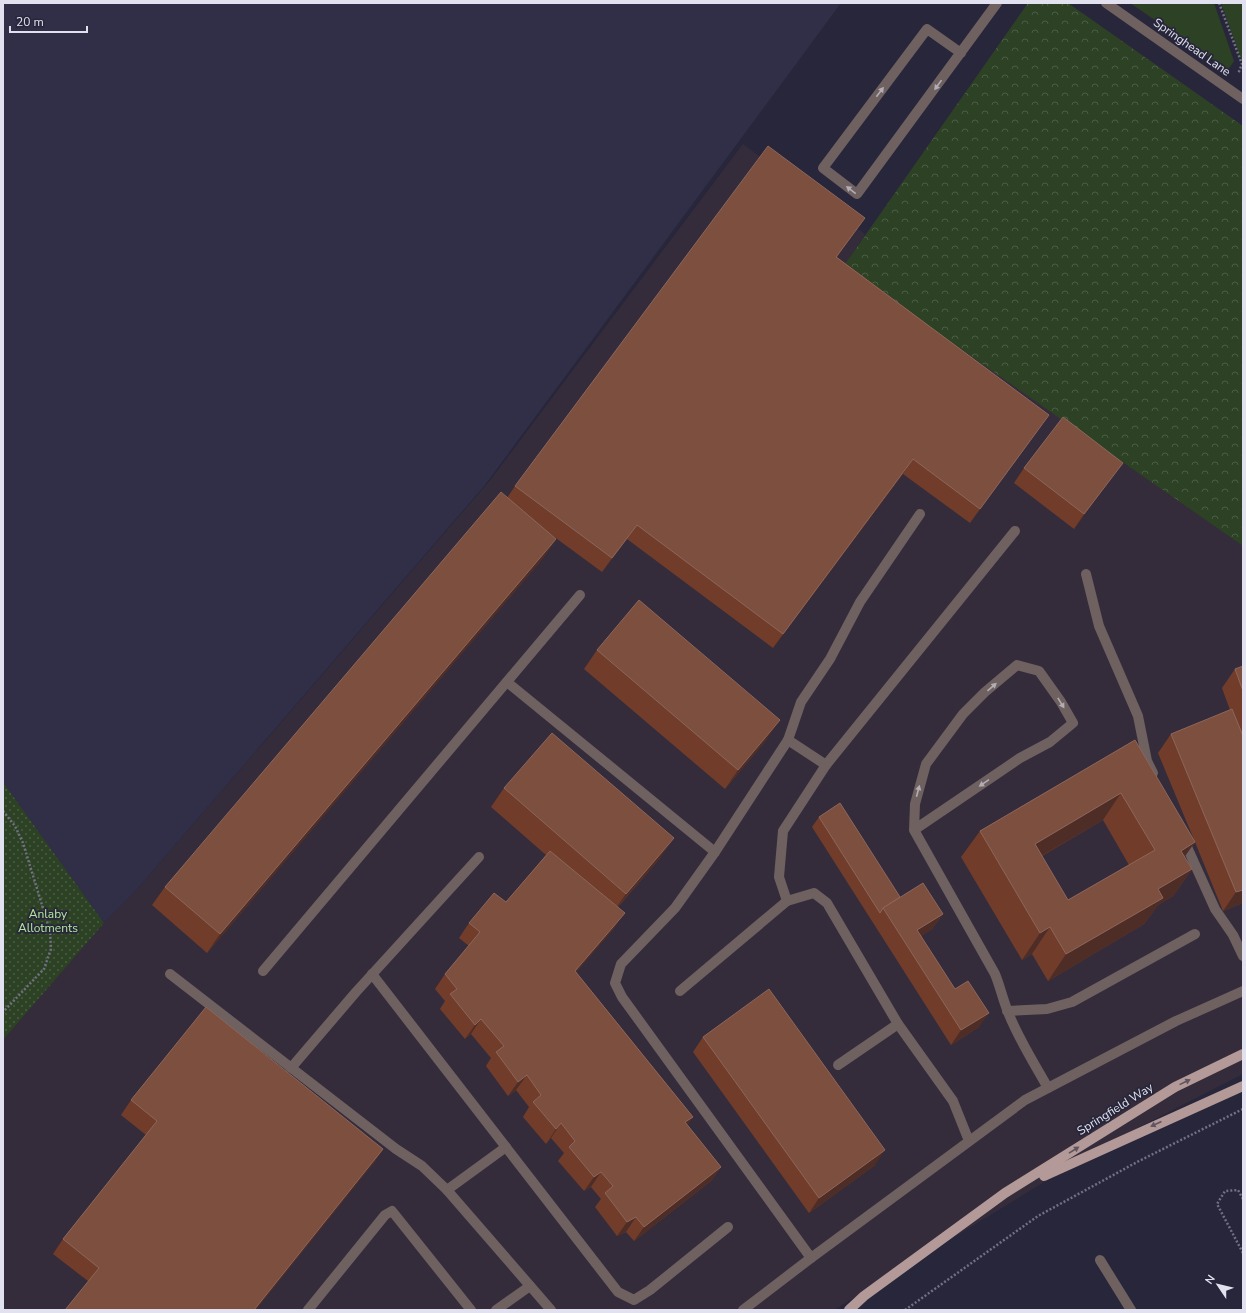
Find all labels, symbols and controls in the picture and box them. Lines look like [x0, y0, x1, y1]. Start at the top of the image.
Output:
scale bar [10, 8, 87, 34]
text: 20 m [16, 14, 44, 30]
street label: Springhead Lane [1150, 14, 1234, 80]
one-way arrow [934, 79, 942, 90]
one-way arrow [876, 86, 884, 97]
one-way arrow [845, 185, 856, 194]
one-way arrow [986, 682, 997, 691]
one-way arrow [1058, 698, 1065, 709]
one-way arrow [979, 779, 989, 787]
one-way arrow [916, 785, 922, 797]
park label: Anlaby Allotments [18, 906, 78, 936]
street label: Springfield Way [1074, 1079, 1157, 1139]
one-way arrow [1179, 1079, 1191, 1086]
one-way arrow [1151, 1121, 1162, 1127]
one-way arrow [1068, 1147, 1080, 1154]
north arrow [1198, 1265, 1238, 1305]
text: N [1202, 1272, 1219, 1287]

